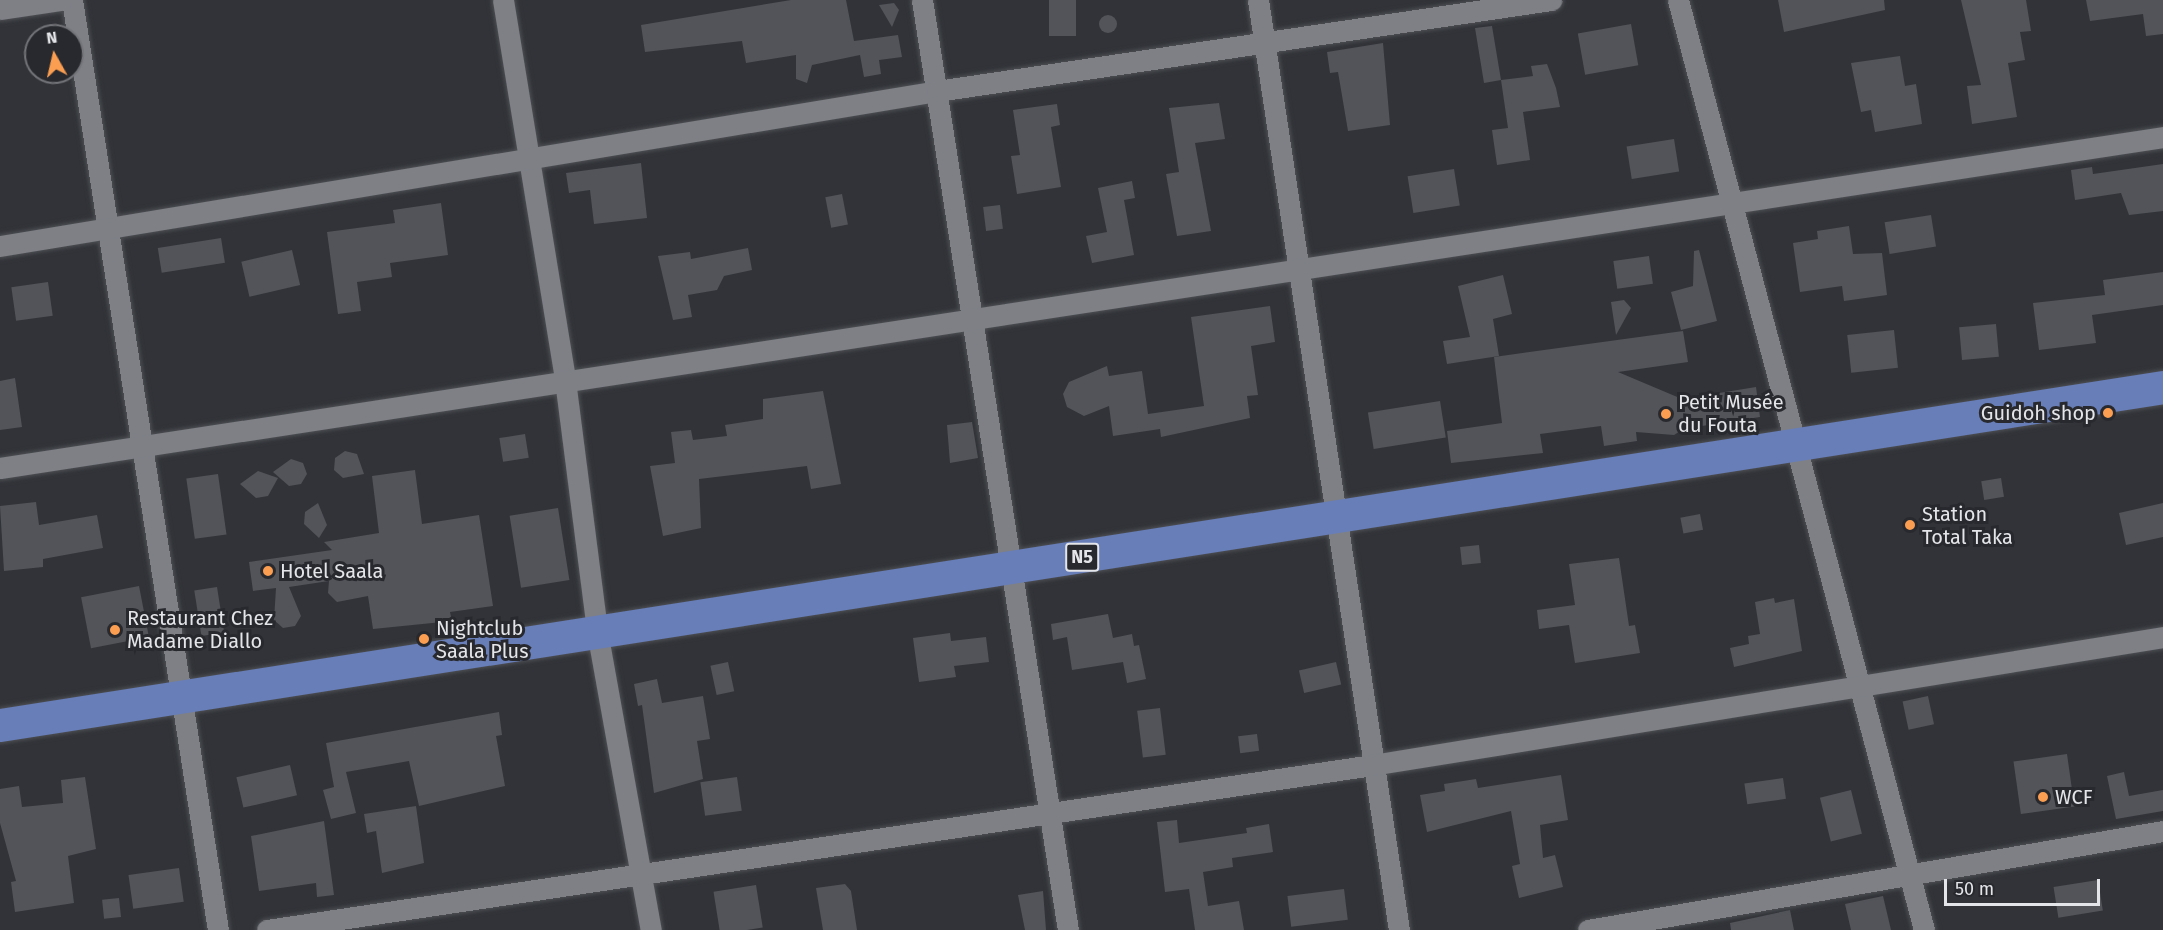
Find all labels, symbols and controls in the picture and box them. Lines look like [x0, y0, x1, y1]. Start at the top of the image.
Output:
north arrow [24, 24, 84, 84]
text: N [45, 28, 58, 48]
place label: Petit Musée du Fouta [1678, 390, 1784, 437]
place label: Guidoh shop [1981, 401, 2096, 425]
marker: Guidoh shop [2101, 406, 2115, 420]
marker: Petit Musée du Fouta [1659, 407, 1673, 421]
place label: Station Total Taka [1922, 502, 2013, 549]
marker: Station Total Taka [1903, 518, 1917, 532]
road number: N5 [1064, 542, 1100, 572]
place label: Hotel Saala [280, 559, 383, 583]
marker: Hotel Saala [261, 564, 275, 578]
place label: Restaurant Chez Madame Diallo [127, 606, 273, 653]
place label: Nightclub Saala Plus [436, 616, 529, 663]
marker: Restaurant Chez Madame Diallo [108, 623, 122, 637]
marker: Nightclub Saala Plus [417, 632, 431, 646]
place label: WCF [2055, 785, 2093, 809]
marker: WCF [2036, 790, 2050, 804]
scale bar [1947, 867, 2103, 905]
text: 50 m [1955, 878, 1994, 900]

